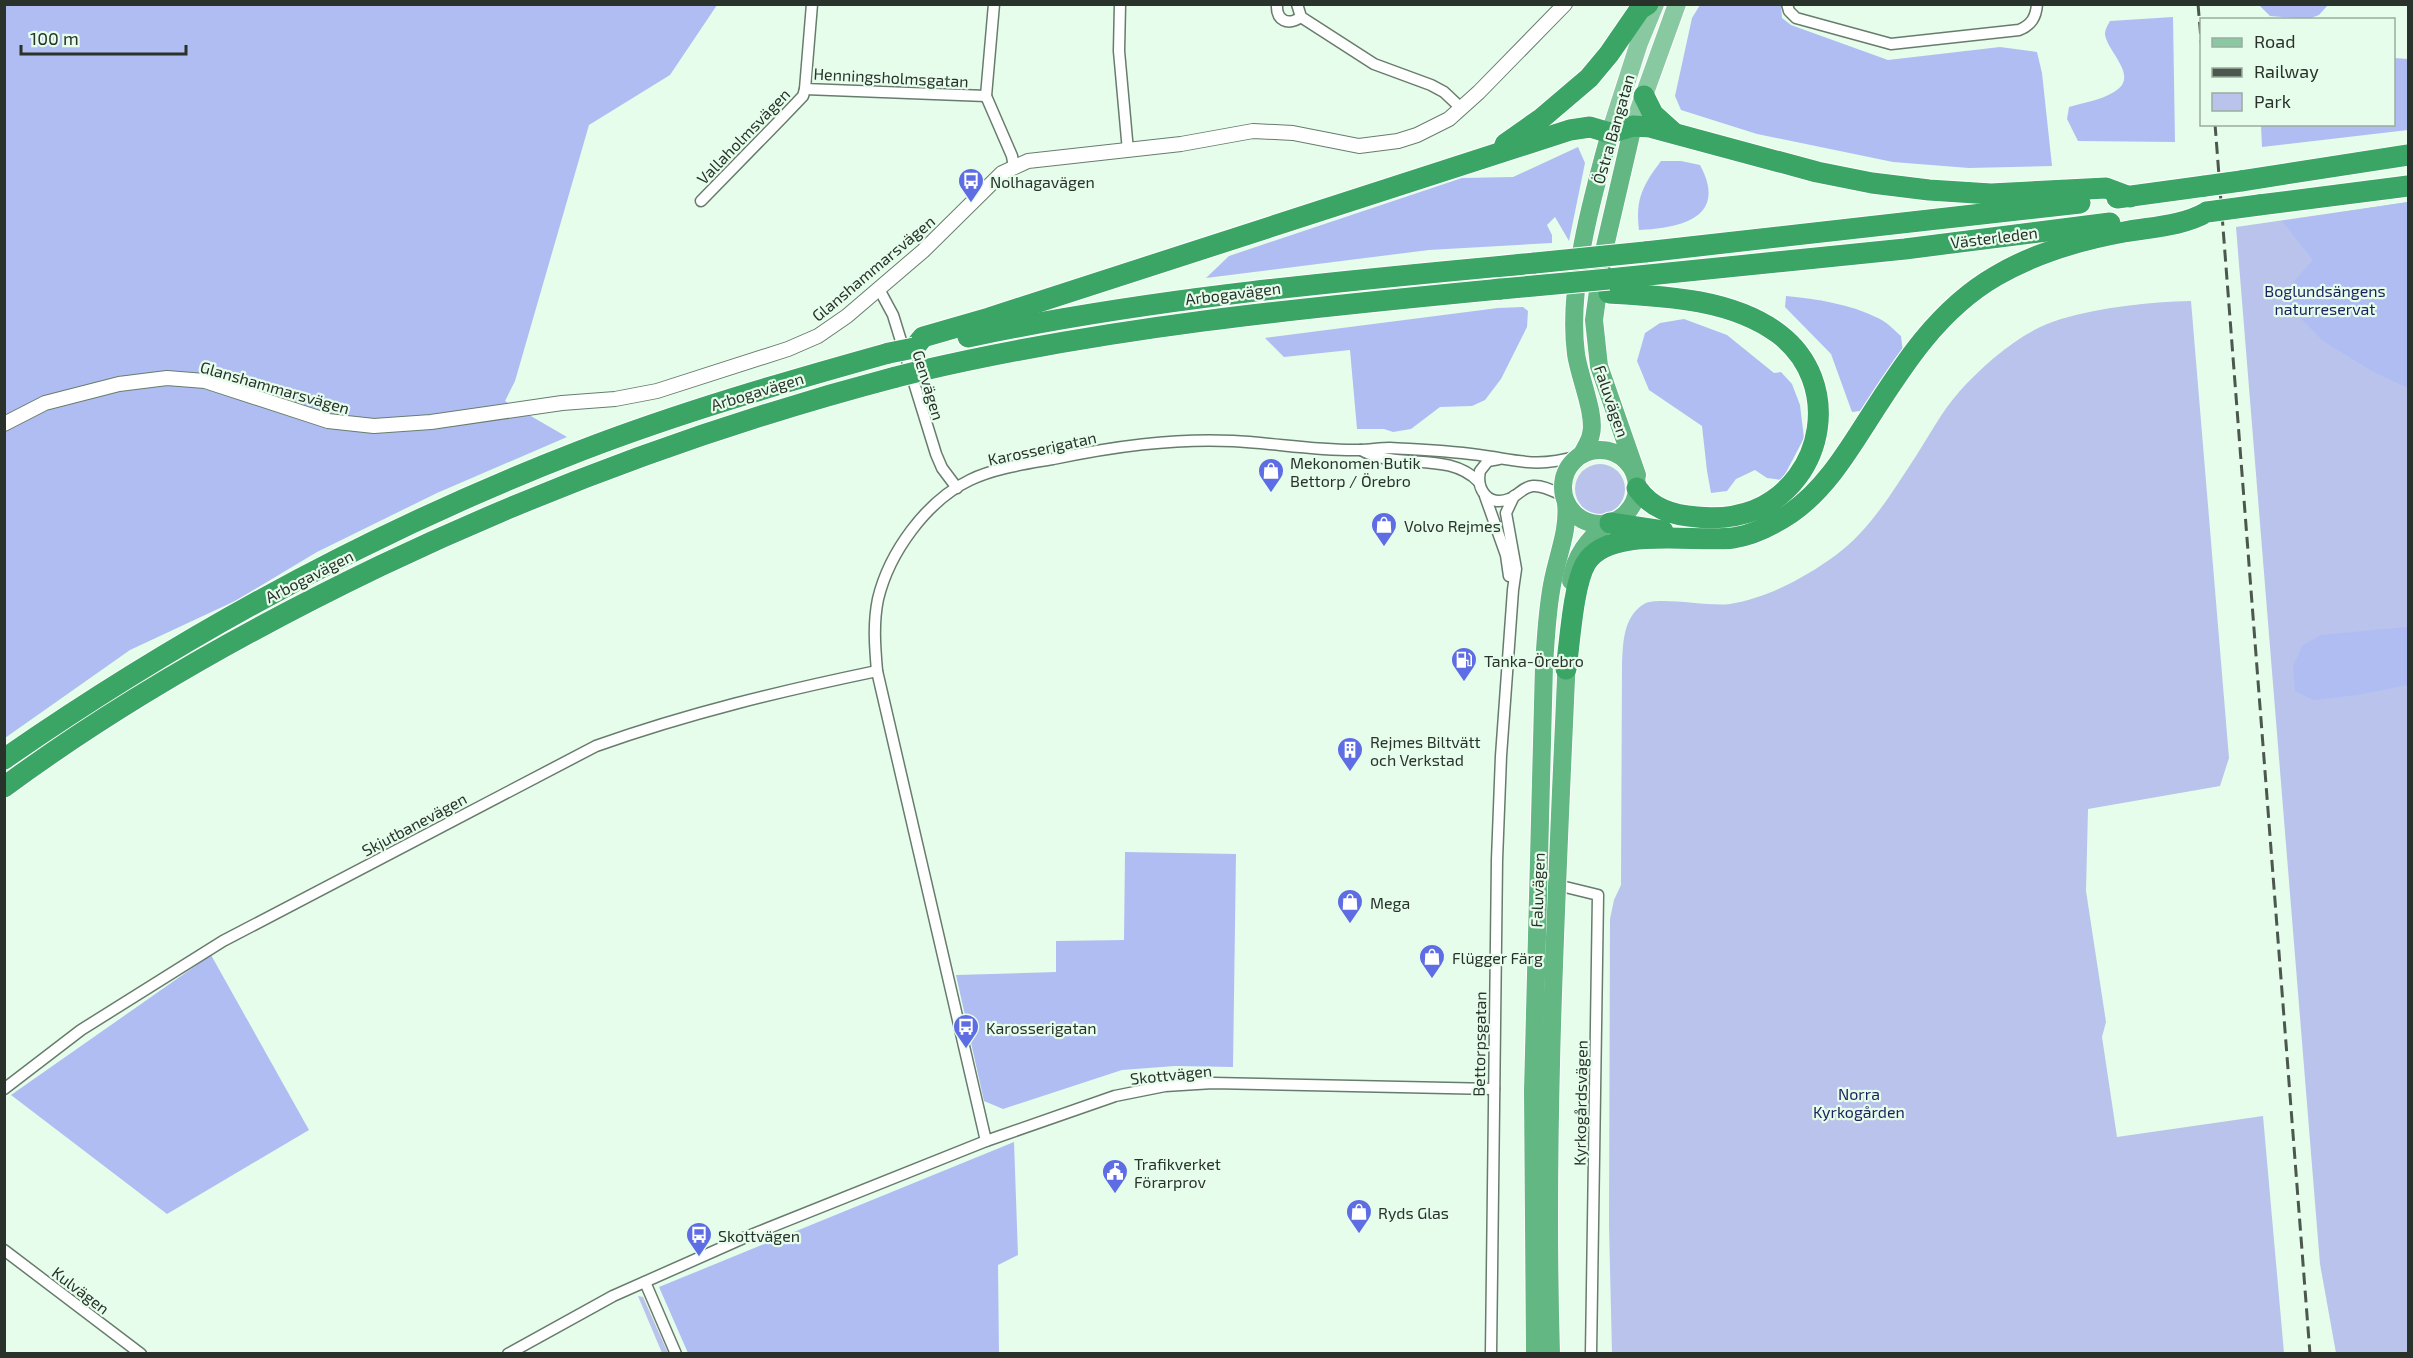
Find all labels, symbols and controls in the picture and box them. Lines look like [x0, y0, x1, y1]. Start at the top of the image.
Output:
scale bar [21, 18, 186, 56]
legend [2200, 18, 2395, 126]
text: 100 m [30, 27, 79, 49]
text: Road [2254, 30, 2295, 52]
text: Railway [2254, 60, 2319, 82]
street label: Henningsholmsgatan [813, 63, 969, 91]
street label: Östra Bangatan [1588, 72, 1638, 186]
street label: Vallaholmsvägen [693, 84, 793, 188]
text: Park [2254, 90, 2291, 112]
bus stop icon: Nolhagavägen [956, 166, 986, 204]
place label: Nolhagavägen [990, 172, 1095, 191]
street label: Glanshammarsvägen [808, 211, 938, 325]
street label: Västerleden [1949, 222, 2039, 252]
street label: Arbogavägen [1184, 278, 1282, 308]
park label: Boglundsängens naturreservat [2264, 281, 2386, 318]
street label: Genvägen [909, 348, 949, 422]
street label: Glanshammarsvägen [198, 357, 352, 417]
street label: Faluvägen [1591, 363, 1633, 439]
street label: Arbogavägen [708, 368, 806, 414]
street label: Karosserigatan [986, 427, 1098, 469]
place label: Mekonomen Butik Bettorp / Örebro [1290, 453, 1421, 490]
shop icon: Mekonomen Butik Bettorp / Örebro [1256, 456, 1286, 494]
shop icon: Volvo Rejmes [1369, 510, 1399, 548]
place label: Volvo Rejmes [1404, 516, 1501, 536]
street label: Arbogavägen [262, 546, 356, 606]
fuel station icon: Tanka-Örebro [1449, 645, 1479, 683]
place label: Tanka-Örebro [1484, 651, 1584, 670]
place label: Rejmes Biltvätt och Verkstad [1370, 732, 1481, 769]
building icon: Rejmes Biltvätt och Verkstad [1335, 735, 1365, 773]
street label: Skjutbanevägen [358, 788, 470, 861]
street label: Faluvägen [1526, 852, 1548, 928]
shop icon: Mega [1335, 887, 1365, 925]
place label: Mega [1370, 893, 1410, 912]
shop icon: Flügger Färg [1417, 942, 1447, 980]
place label: Flügger Färg [1452, 948, 1543, 967]
street label: Bettorpsgatan [1469, 991, 1489, 1097]
bus stop icon: Karosserigatan [951, 1012, 981, 1050]
place label: Karosserigatan [986, 1018, 1097, 1037]
street label: Kyrkogårdsvägen [1569, 1040, 1591, 1166]
street label: Skottvägen [1129, 1060, 1213, 1088]
park label: Norra Kyrkogården [1813, 1084, 1905, 1121]
place label: Trafikverket Förarprov [1134, 1154, 1221, 1191]
public building icon: Trafikverket Förarprov [1100, 1157, 1130, 1195]
shop icon: Ryds Glas [1344, 1197, 1374, 1235]
place label: Ryds Glas [1378, 1203, 1449, 1222]
bus stop icon: Skottvägen [684, 1220, 714, 1258]
place label: Skottvägen [718, 1226, 800, 1245]
street label: Kulvägen [49, 1262, 113, 1318]

